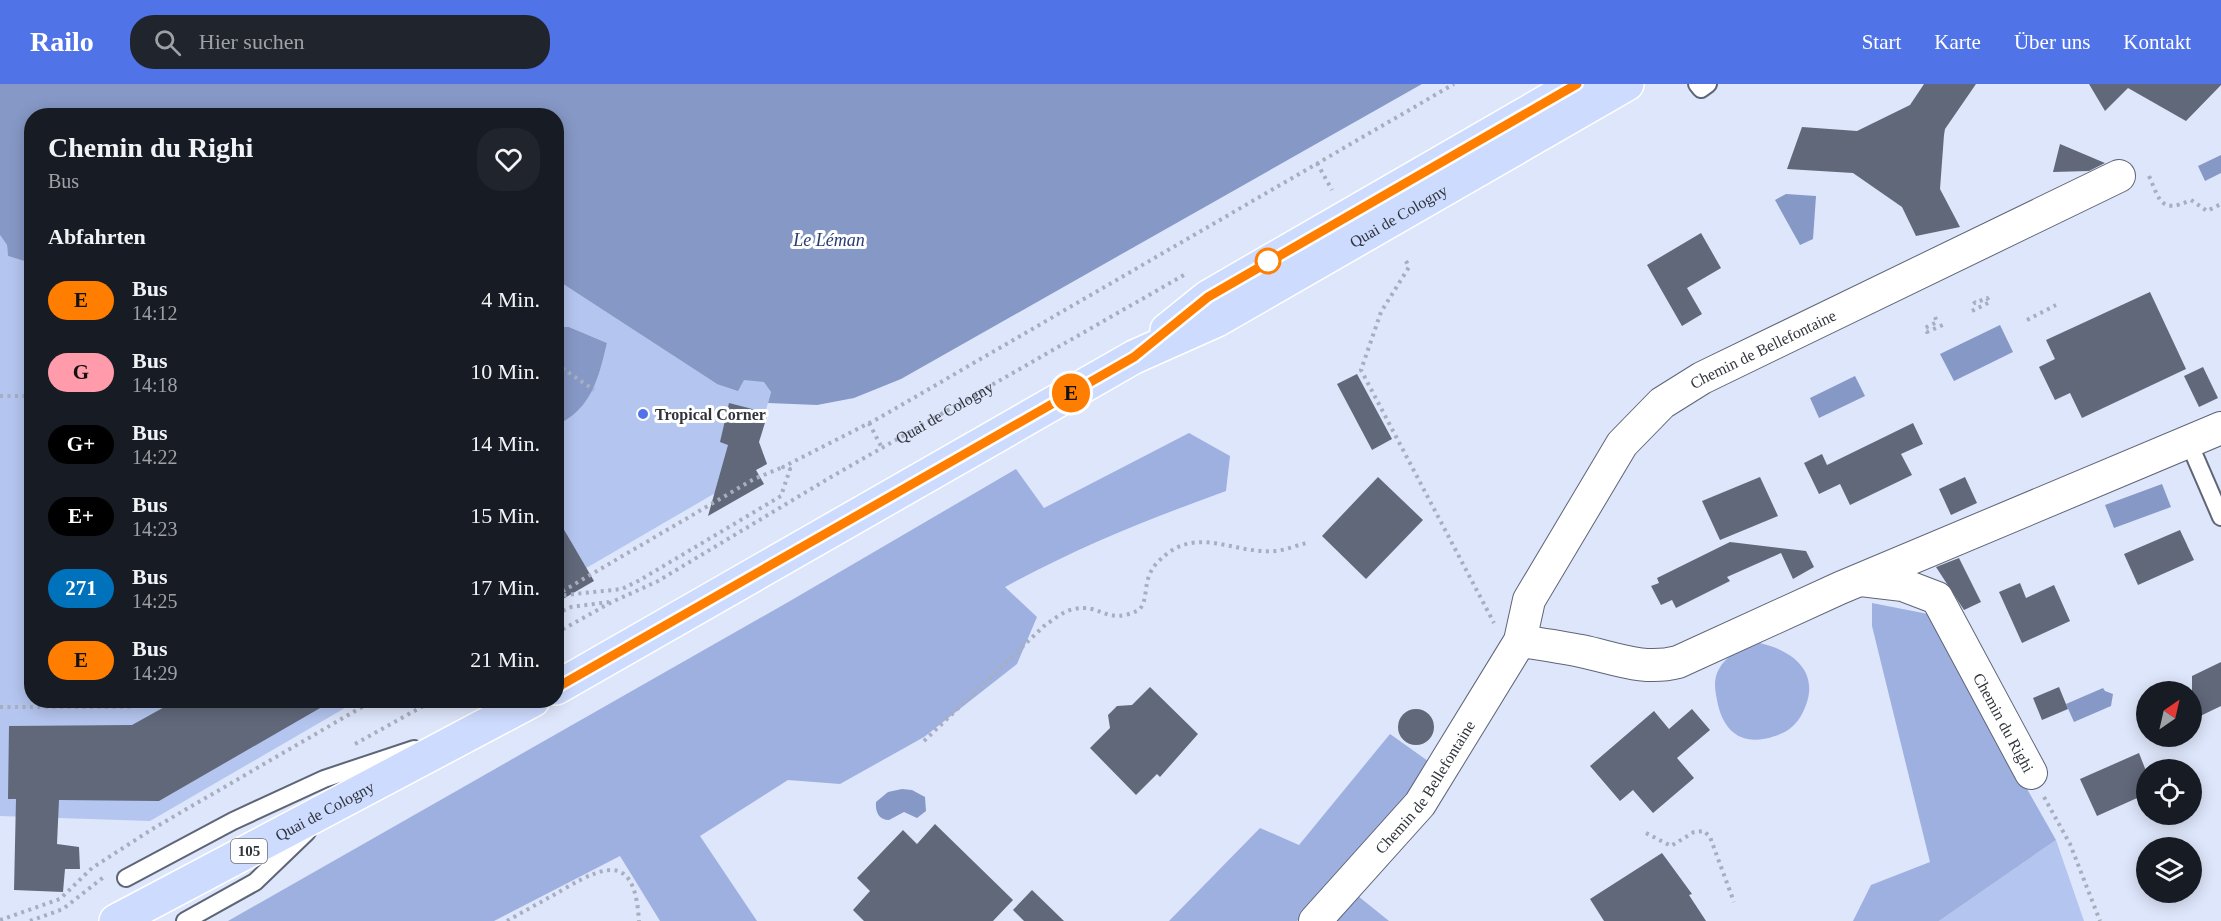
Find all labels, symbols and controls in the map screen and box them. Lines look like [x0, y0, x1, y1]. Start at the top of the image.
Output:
search box [130, 15, 550, 69]
text: Railo [30, 26, 94, 57]
icon: search [151, 26, 184, 59]
text: Hier suchen [199, 29, 304, 54]
text: Start [1862, 30, 1901, 54]
text: Karte [1934, 30, 1981, 54]
text: Über uns [2014, 30, 2090, 54]
text: Kontakt [2123, 30, 2191, 54]
button: heart [477, 128, 540, 191]
text: Chemin du Righi [48, 132, 253, 163]
text: Bus [48, 170, 79, 192]
street label: Quai de Cologny [1347, 181, 1451, 251]
text: Abfahrten [48, 224, 146, 249]
water label: Le Léman [792, 230, 865, 250]
unlabelled marker [1255, 248, 1281, 274]
text: Bus [132, 276, 167, 301]
text: 4 Min. [481, 287, 540, 312]
text: E [74, 288, 88, 312]
text: 14:12 [132, 302, 178, 324]
street label: Chemin de Bellefontaine [1687, 306, 1839, 392]
text: Bus [132, 348, 167, 373]
text: 10 Min. [470, 359, 540, 384]
text: G [73, 360, 89, 384]
text: 14:18 [132, 374, 178, 396]
line badge: E [1052, 374, 1090, 412]
street label: Quai de Cologny [893, 378, 997, 447]
text: E [1064, 381, 1078, 405]
place label: Tropical Corner [655, 406, 766, 424]
marker: Tropical Corner [636, 407, 650, 421]
text: Bus [132, 420, 167, 445]
text: 14 Min. [470, 431, 540, 456]
text: G+ [67, 432, 95, 456]
text: 14:22 [132, 446, 178, 468]
text: Bus [132, 492, 167, 517]
text: 15 Min. [470, 503, 540, 528]
text: E+ [68, 504, 94, 528]
text: 14:23 [132, 518, 178, 540]
text: Bus [132, 564, 167, 589]
text: 17 Min. [470, 575, 540, 600]
text: 271 [65, 576, 97, 600]
text: 14:25 [132, 590, 178, 612]
text: Bus [132, 636, 167, 661]
text: 21 Min. [470, 647, 540, 672]
text: E [74, 648, 88, 672]
text: 14:29 [132, 662, 178, 684]
street label: Chemin du Righi [1970, 670, 2037, 776]
north arrow [2136, 681, 2202, 747]
map controls [2136, 681, 2202, 903]
street label: Chemin de Bellefontaine [1372, 717, 1478, 857]
button: locate [2136, 759, 2202, 825]
street label: Quai de Cologny [272, 778, 378, 844]
button: layers [2136, 837, 2202, 903]
road number: 105 [231, 839, 267, 863]

